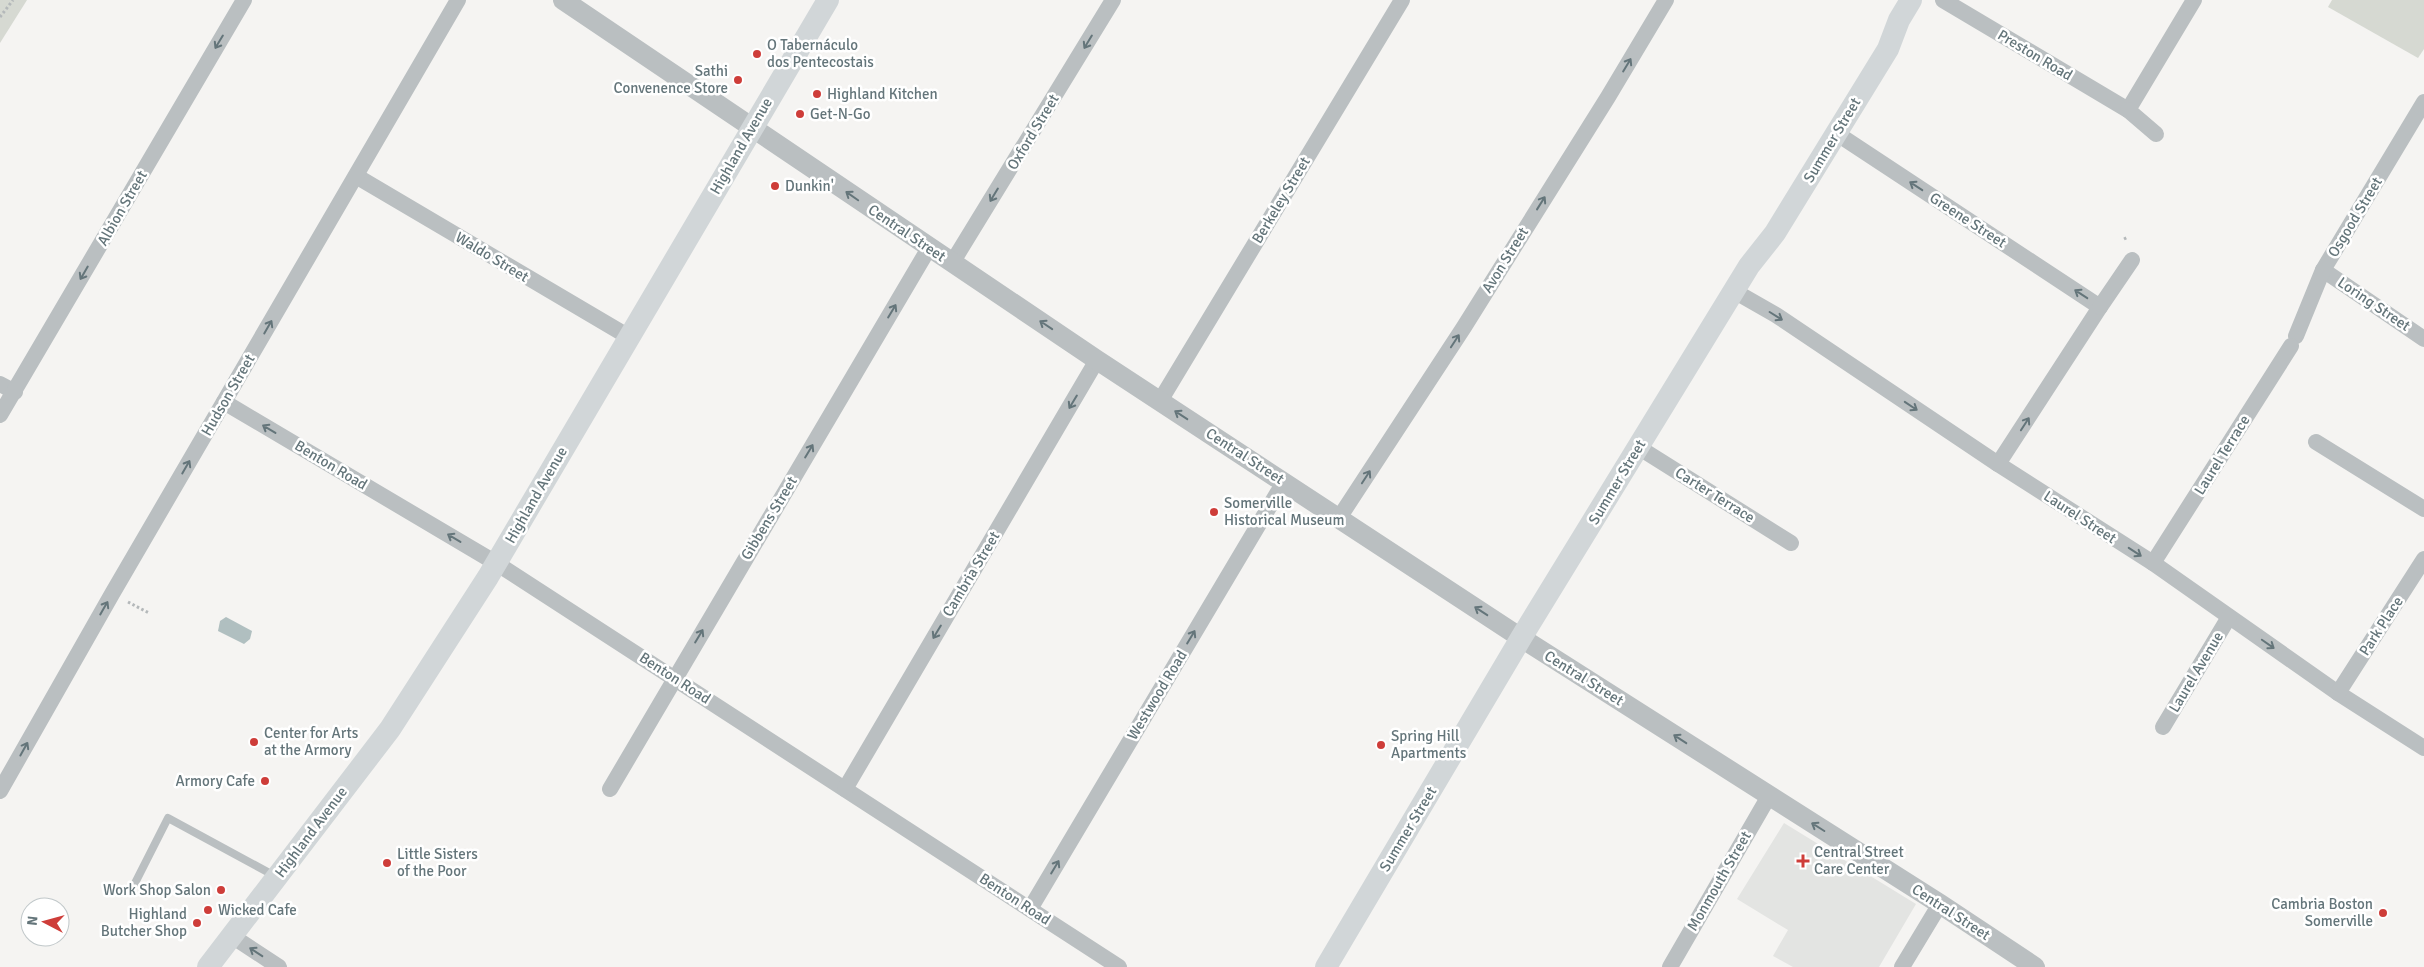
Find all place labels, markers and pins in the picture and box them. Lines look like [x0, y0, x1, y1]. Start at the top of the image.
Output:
place label: O Tabernáculo dos Pentecostais [767, 36, 874, 71]
marker: O Tabernáculo dos Pentecostais [751, 48, 763, 60]
place label: Sathi Convenence Store [613, 62, 728, 97]
marker: Sathi Convenence Store [732, 74, 744, 86]
place label: Highland Kitchen [827, 85, 938, 103]
marker: Highland Kitchen [811, 88, 823, 100]
place label: Get-N-Go [810, 105, 871, 123]
marker: Get-N-Go [794, 108, 806, 120]
place label: Dunkin' [785, 177, 834, 195]
marker: Dunkin' [769, 180, 781, 192]
place label: Somerville Historical Museum [1224, 494, 1344, 529]
marker: Somerville Historical Museum [1208, 506, 1220, 518]
place label: Center for Arts at the Armory [264, 724, 359, 759]
place label: Spring Hill Apartments [1391, 727, 1467, 762]
marker: Center for Arts at the Armory [248, 736, 260, 748]
marker: Spring Hill Apartments [1375, 739, 1387, 751]
place label: Armory Cafe [175, 772, 255, 790]
marker: Armory Cafe [259, 775, 271, 787]
place label: Central Street Care Center [1814, 843, 1904, 878]
place label: Little Sisters of the Poor [397, 845, 478, 880]
marker: Central Street Care Center [1796, 854, 1810, 868]
marker: Little Sisters of the Poor [381, 857, 393, 869]
place label: Work Shop Salon [103, 881, 211, 899]
marker: Work Shop Salon [215, 884, 227, 896]
place label: Cambria Boston Somerville [2271, 895, 2373, 930]
place label: Wicked Cafe [218, 901, 297, 919]
marker: Wicked Cafe [202, 904, 214, 916]
place label: Highland Butcher Shop [101, 905, 187, 940]
marker: Cambria Boston Somerville [2377, 907, 2389, 919]
marker: Highland Butcher Shop [191, 917, 203, 929]

